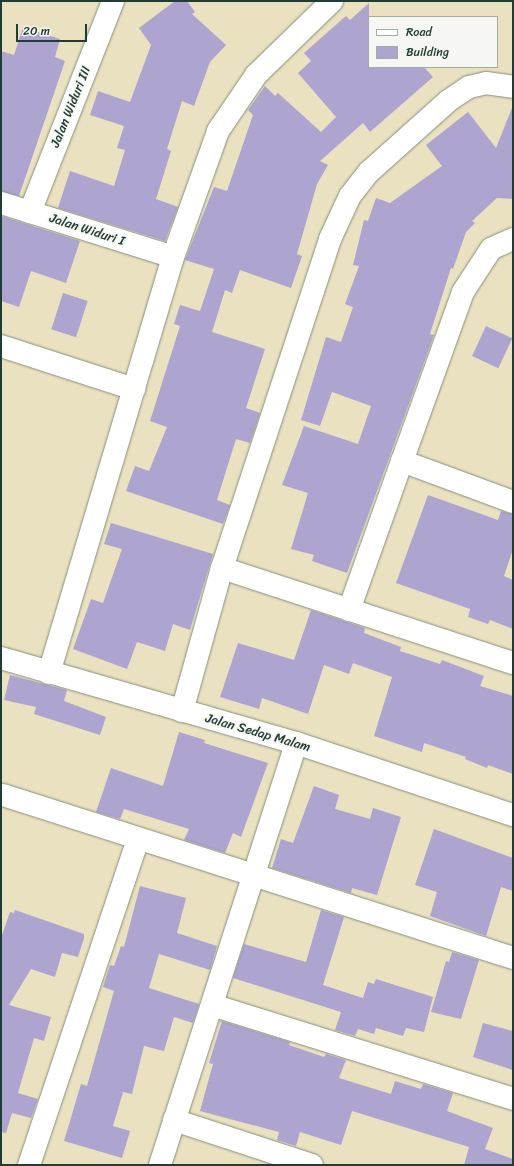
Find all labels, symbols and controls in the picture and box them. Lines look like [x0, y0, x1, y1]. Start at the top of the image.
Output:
scale bar [18, 16, 89, 42]
legend [368, 16, 498, 68]
text: 20 m [23, 20, 50, 42]
text: Road [406, 21, 432, 43]
text: Building [406, 41, 449, 63]
street label: Jalan Widuri III [48, 64, 94, 150]
street label: Jalan Widuri I [47, 211, 127, 249]
street label: Jalan Sedap Malam [203, 710, 313, 756]

